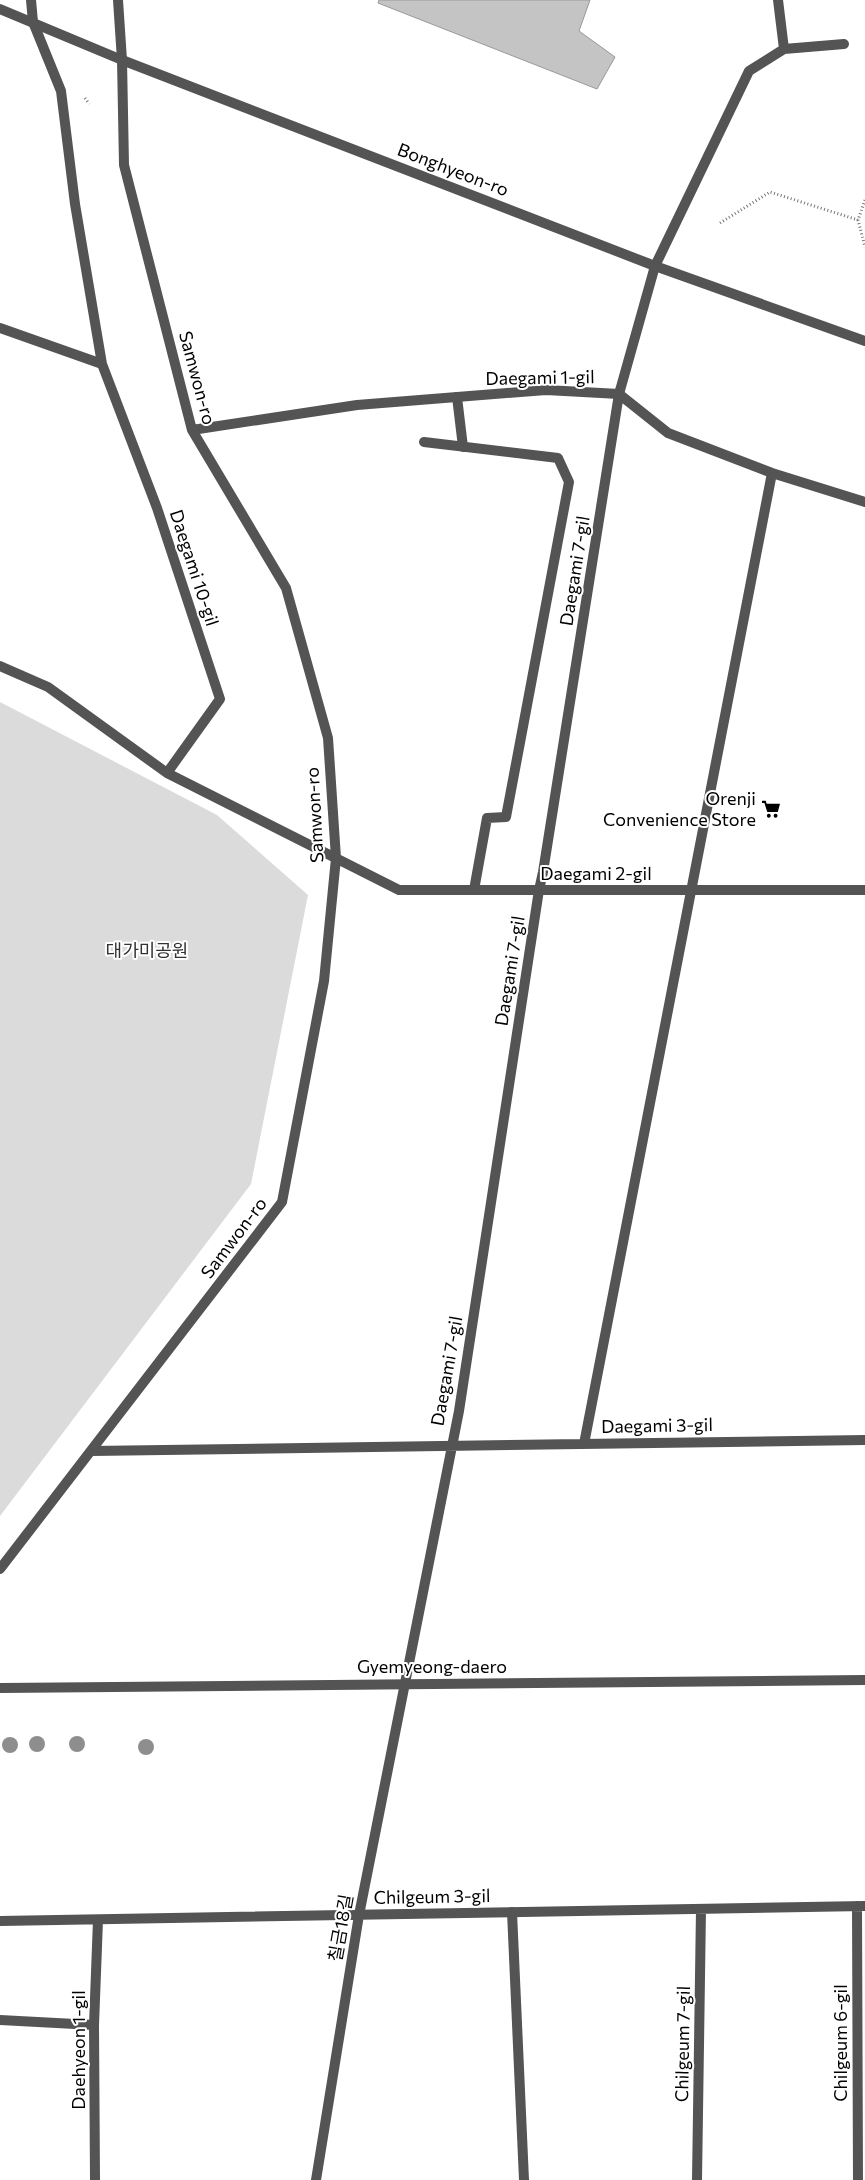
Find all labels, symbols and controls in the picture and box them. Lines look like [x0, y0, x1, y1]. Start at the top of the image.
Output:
street label: Bonghyeon-ro [395, 138, 512, 200]
street label: Samwon-ro [175, 329, 221, 427]
street label: Daegami 1-gil [485, 365, 595, 389]
street label: Daegami 10-gil [166, 507, 224, 629]
street label: Daegami 7-gil [554, 514, 594, 627]
street label: Samwon-ro [301, 767, 327, 863]
place label: Orenji Convenience Store [603, 787, 756, 830]
supermarket icon: Orenji Convenience Store [760, 798, 782, 820]
street label: Daegami 2-gil [540, 862, 652, 884]
street label: Daegami 7-gil [489, 914, 529, 1027]
park label: 대가미공원 [106, 939, 188, 961]
street label: Samwon-ro [196, 1192, 271, 1282]
street label: Daegami 7-gil [426, 1314, 466, 1427]
street label: Daegami 3-gil [601, 1413, 713, 1437]
street label: Gyemyeong-daero [357, 1655, 507, 1677]
street label: Chilgeum 3-gil [373, 1884, 491, 1908]
street label: 칠금18길 [323, 1892, 357, 1963]
street label: Chilgeum 6-gil [829, 1984, 851, 2102]
street label: Chilgeum 7-gil [670, 1986, 694, 2102]
street label: Daehyeon 1-gil [67, 1990, 89, 2110]

